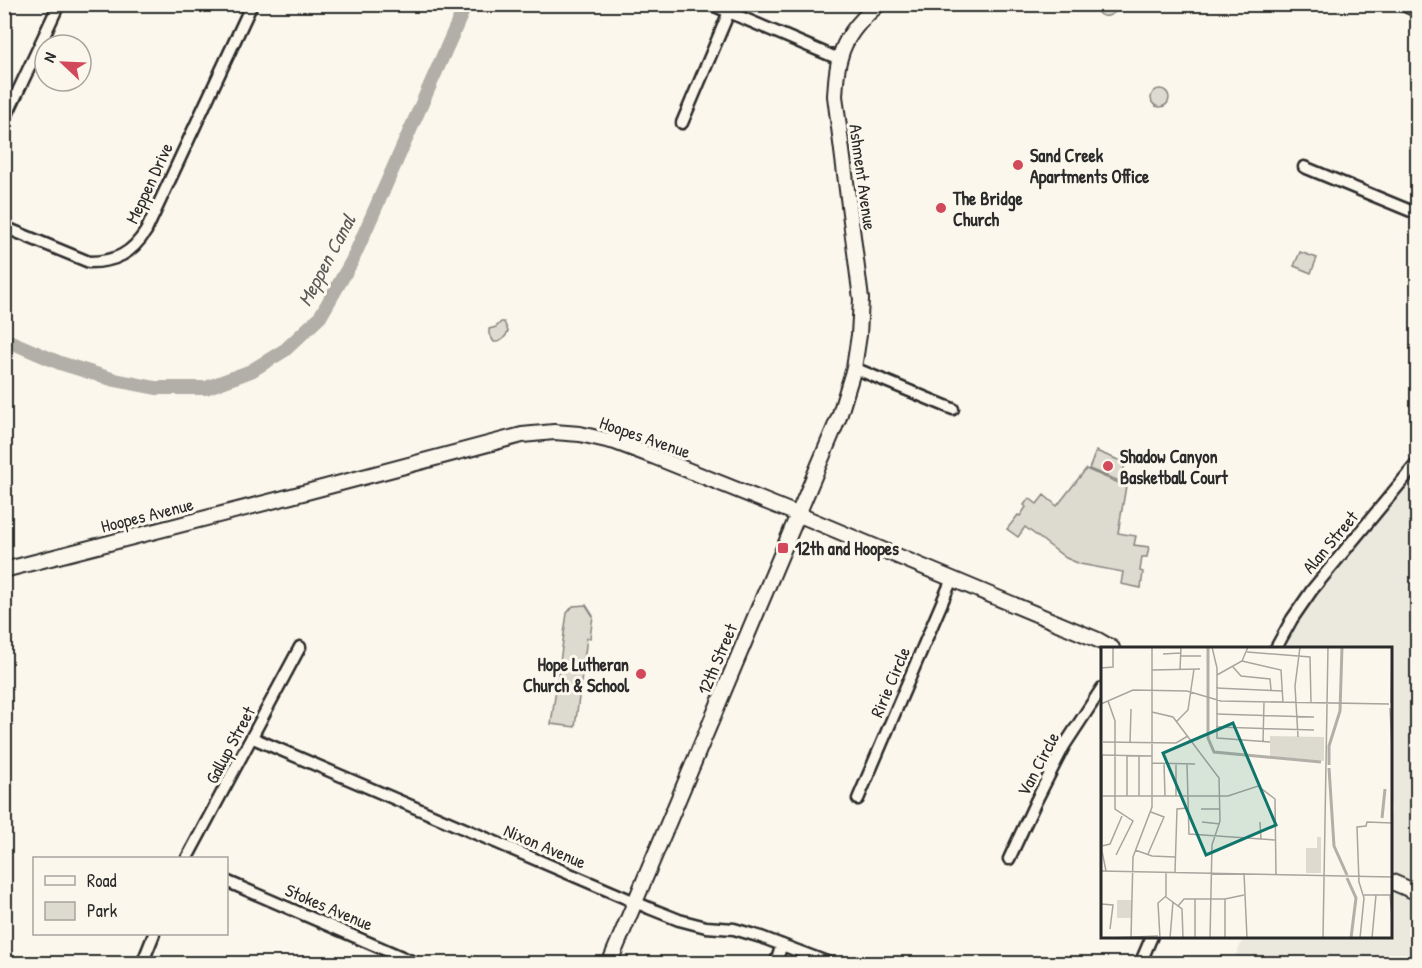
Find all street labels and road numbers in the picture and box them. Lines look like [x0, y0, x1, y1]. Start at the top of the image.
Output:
street label: Ashment Avenue [843, 122, 883, 232]
street label: Meppen Drive [119, 138, 179, 228]
street label: Hoopes Avenue [596, 410, 694, 464]
street label: Hoopes Avenue [98, 491, 196, 539]
street label: Alan Street [1296, 505, 1364, 579]
street label: 12th Street [691, 619, 743, 698]
street label: Ririe Circle [864, 643, 916, 721]
street label: Gallup Street [199, 701, 261, 788]
street label: Van Circle [1011, 728, 1065, 800]
street label: Nixon Avenue [500, 818, 590, 874]
street label: Stokes Avenue [281, 877, 377, 937]

